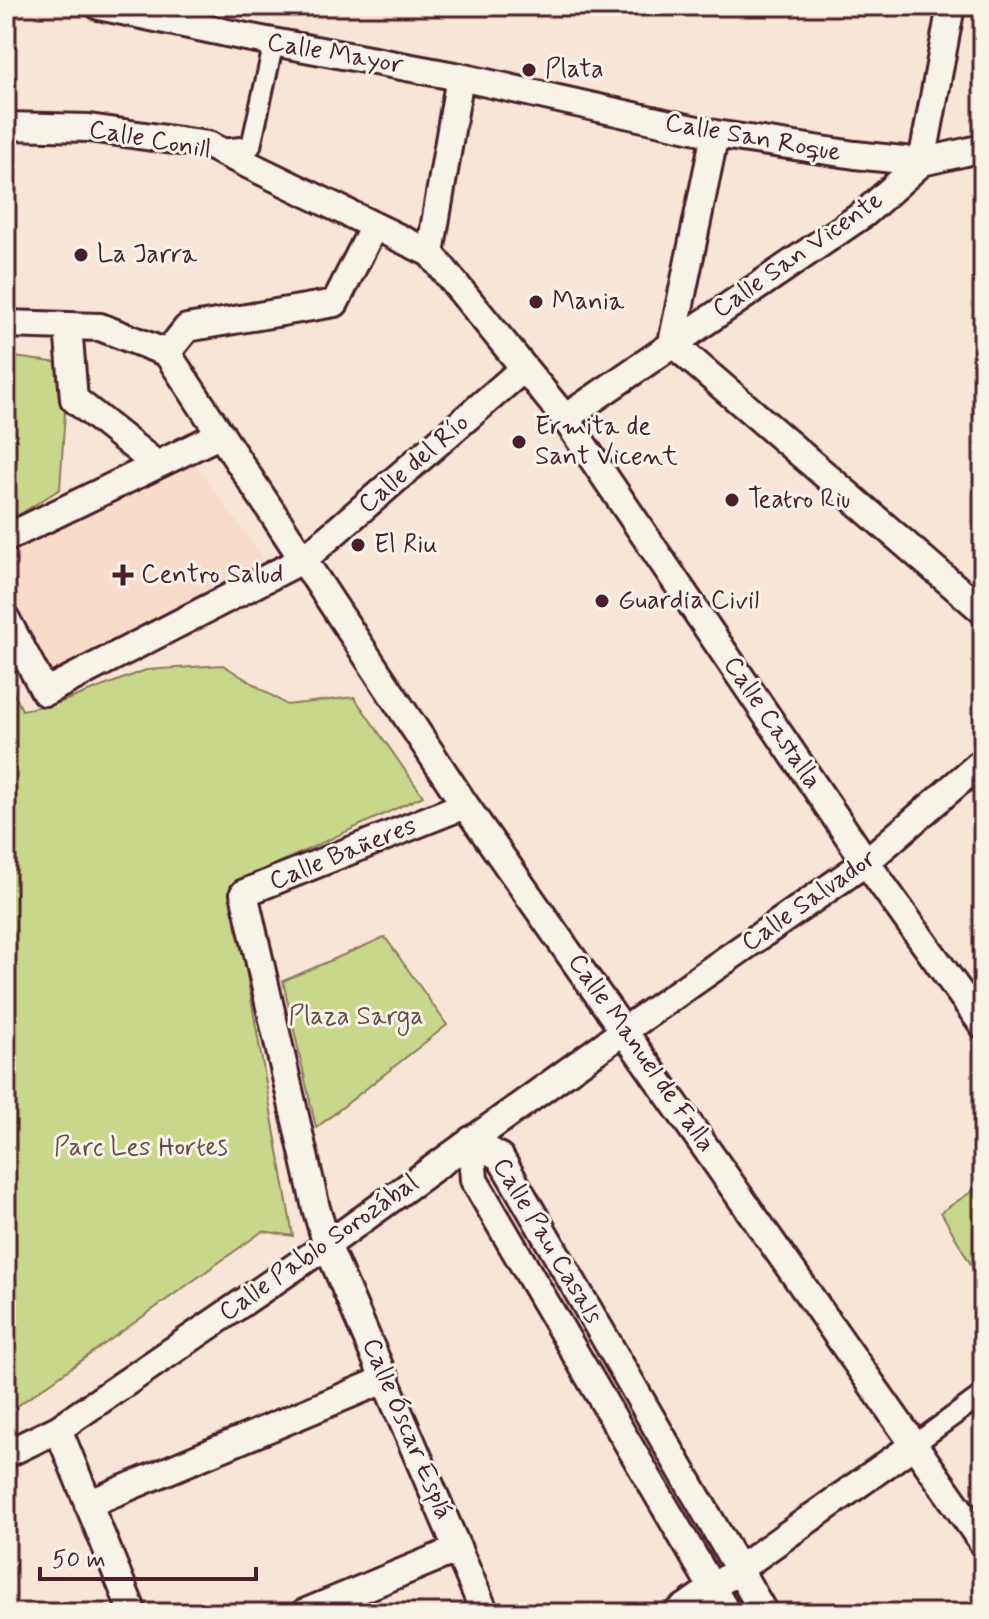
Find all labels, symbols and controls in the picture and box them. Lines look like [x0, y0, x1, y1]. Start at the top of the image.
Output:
street label: Calle Mayor [264, 25, 407, 83]
place label: Plata [545, 53, 604, 87]
marker: Plata [520, 61, 538, 79]
street label: Calle San Roque [662, 106, 844, 170]
street label: Calle Conill [86, 113, 214, 167]
street label: Calle San Vicente [706, 184, 890, 326]
place label: La Jarra [97, 238, 197, 272]
marker: La Jarra [72, 246, 90, 264]
place label: Mania [552, 285, 625, 319]
marker: Mania [527, 293, 545, 311]
street label: Calle del Río [351, 406, 477, 522]
place label: Ermita de Sant Vicent [535, 410, 678, 474]
marker: Ermita de Sant Vicent [510, 433, 528, 451]
place label: Teatro Riu [748, 483, 850, 517]
marker: Teatro Riu [723, 491, 741, 509]
place label: El Riu [374, 528, 438, 562]
marker: El Riu [349, 536, 367, 554]
place label: Centro Salud [141, 558, 283, 592]
marker: Centro Salud [112, 564, 134, 586]
place label: Guardia Civil [618, 584, 759, 618]
marker: Guardia Civil [593, 592, 611, 610]
street label: Calle Castalla [715, 650, 829, 796]
street label: Calle Bañeres [264, 809, 422, 899]
street label: Calle Salvador [735, 842, 883, 960]
street label: Calle Manuel de Falla [560, 947, 722, 1159]
park label: Plaza Sarga [288, 1000, 424, 1036]
park label: Parc Les Hortes [54, 1131, 228, 1165]
street label: Calle Pau Casals [484, 1152, 610, 1330]
street label: Calle Pablo Sorozábal [213, 1166, 425, 1330]
street label: Calle Óscar Esplá [354, 1333, 460, 1525]
scale bar [40, 1531, 256, 1581]
text: 50 m [52, 1545, 106, 1576]

